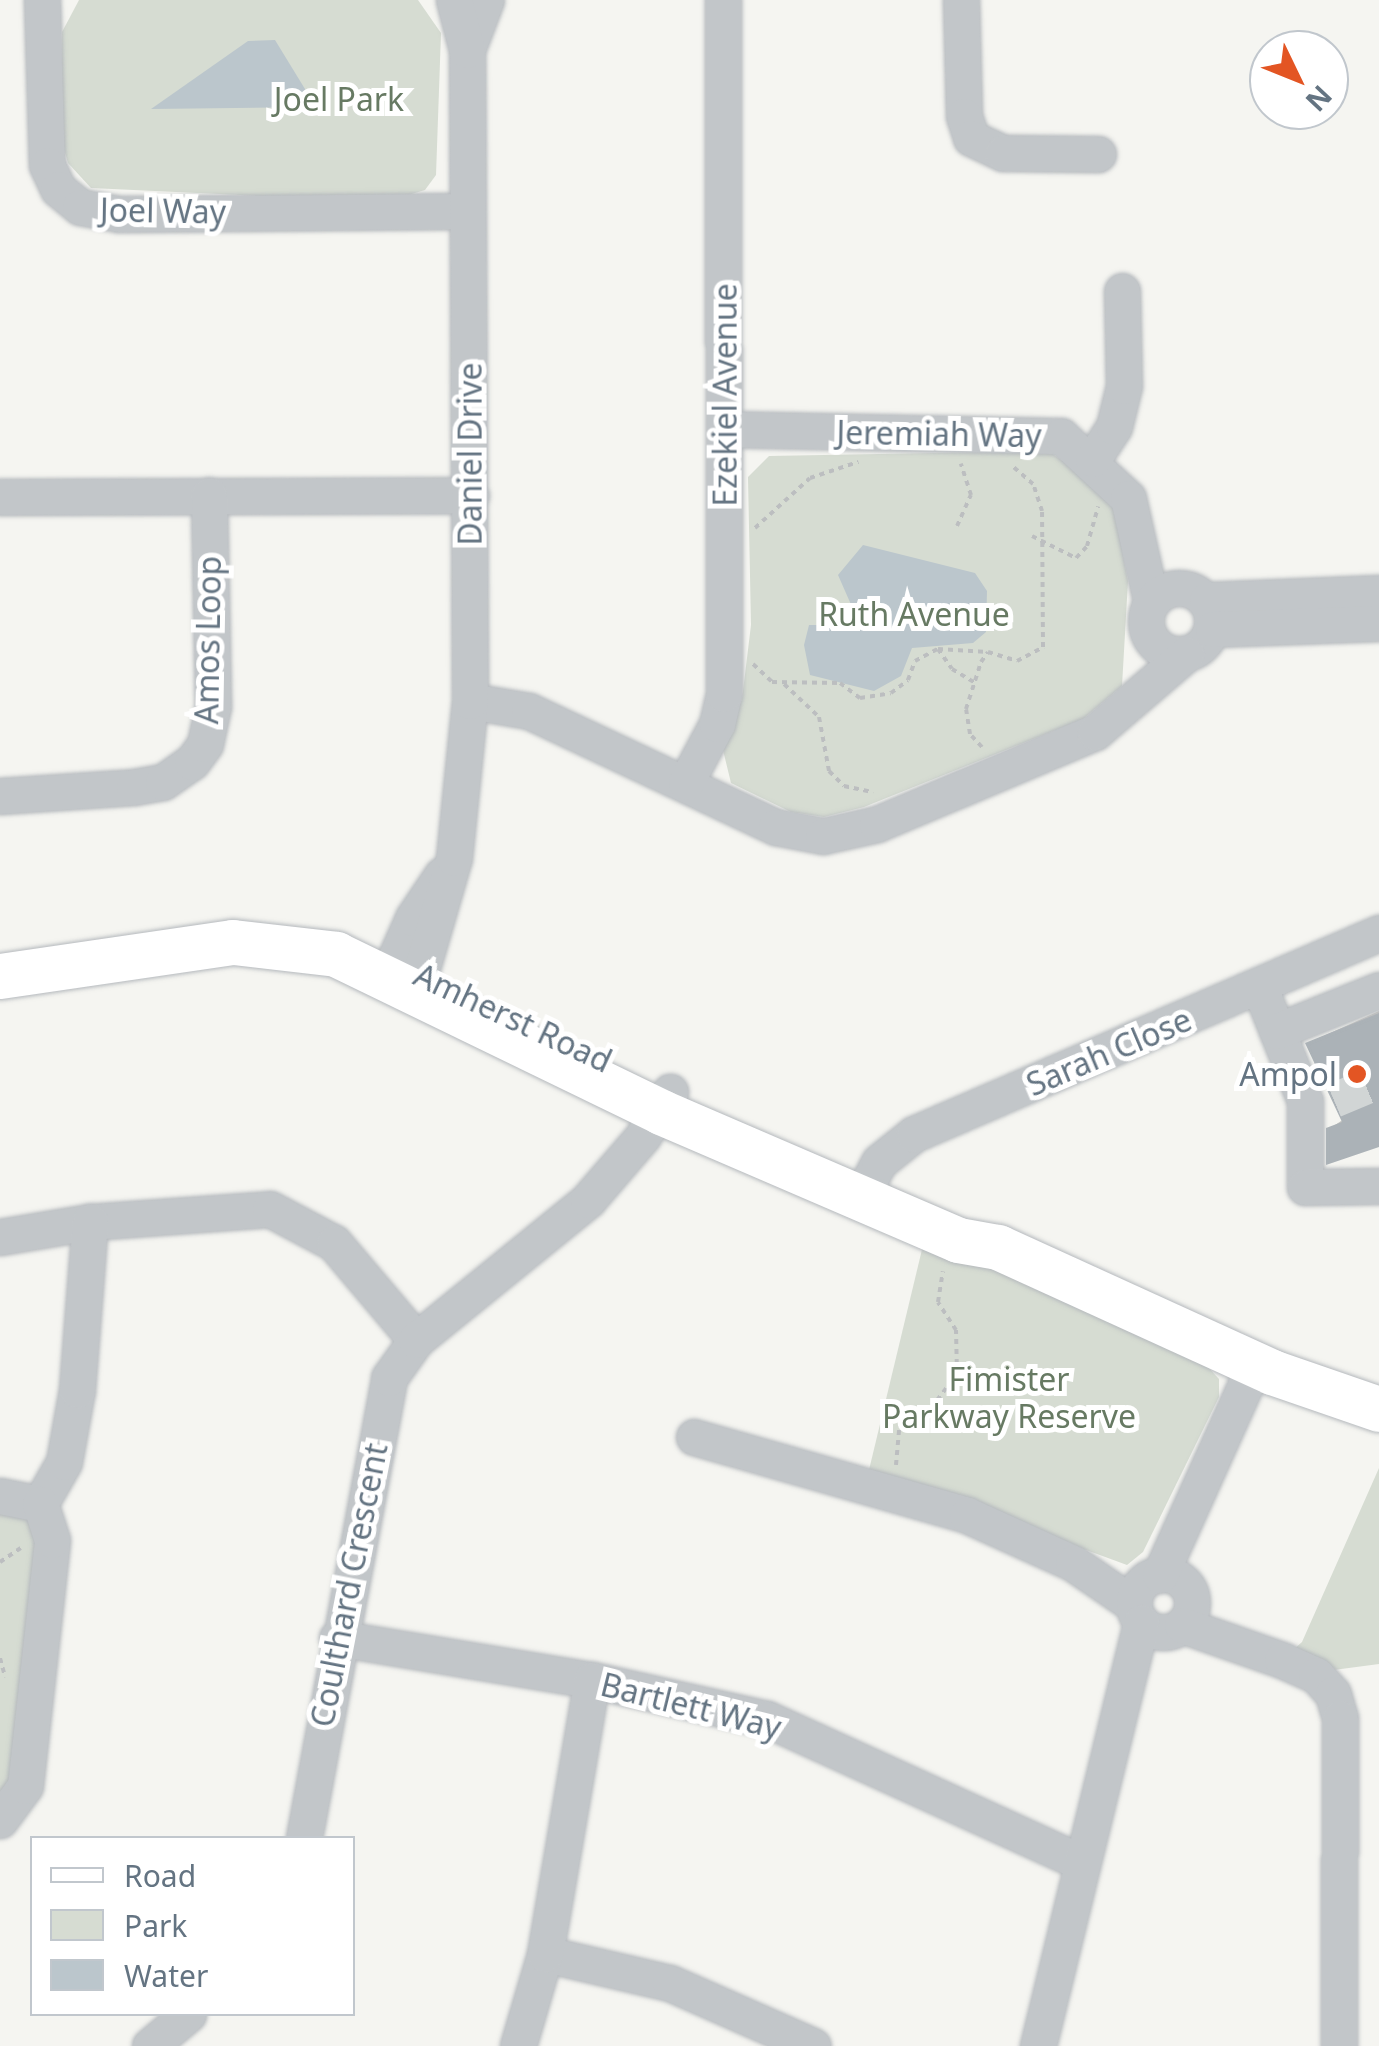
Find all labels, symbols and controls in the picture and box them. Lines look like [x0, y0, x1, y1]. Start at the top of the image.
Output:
north arrow [1249, 30, 1349, 130]
text: N [1298, 78, 1341, 120]
park label: Joel Park [274, 80, 404, 118]
street label: Joel Way [100, 191, 226, 231]
street label: Ezekiel Avenue [706, 283, 744, 507]
street label: Daniel Drive [451, 362, 489, 546]
street label: Jeremiah Way [836, 413, 1042, 455]
street label: Amos Loop [187, 555, 229, 725]
park label: Ruth Avenue [818, 595, 1010, 633]
street label: Amherst Road [408, 955, 618, 1081]
street label: Sarah Close [1021, 1000, 1197, 1104]
place label: Ampol [1239, 1055, 1337, 1093]
marker: Ampol [1346, 1063, 1368, 1085]
park label: Fimister Parkway Reserve [882, 1361, 1136, 1436]
street label: Coulthard Crescent [303, 1440, 395, 1730]
street label: Bartlett Way [597, 1665, 785, 1747]
legend [30, 1836, 355, 2016]
text: Road [124, 1855, 196, 1896]
text: Park [124, 1905, 187, 1946]
text: Water [124, 1955, 208, 1996]

